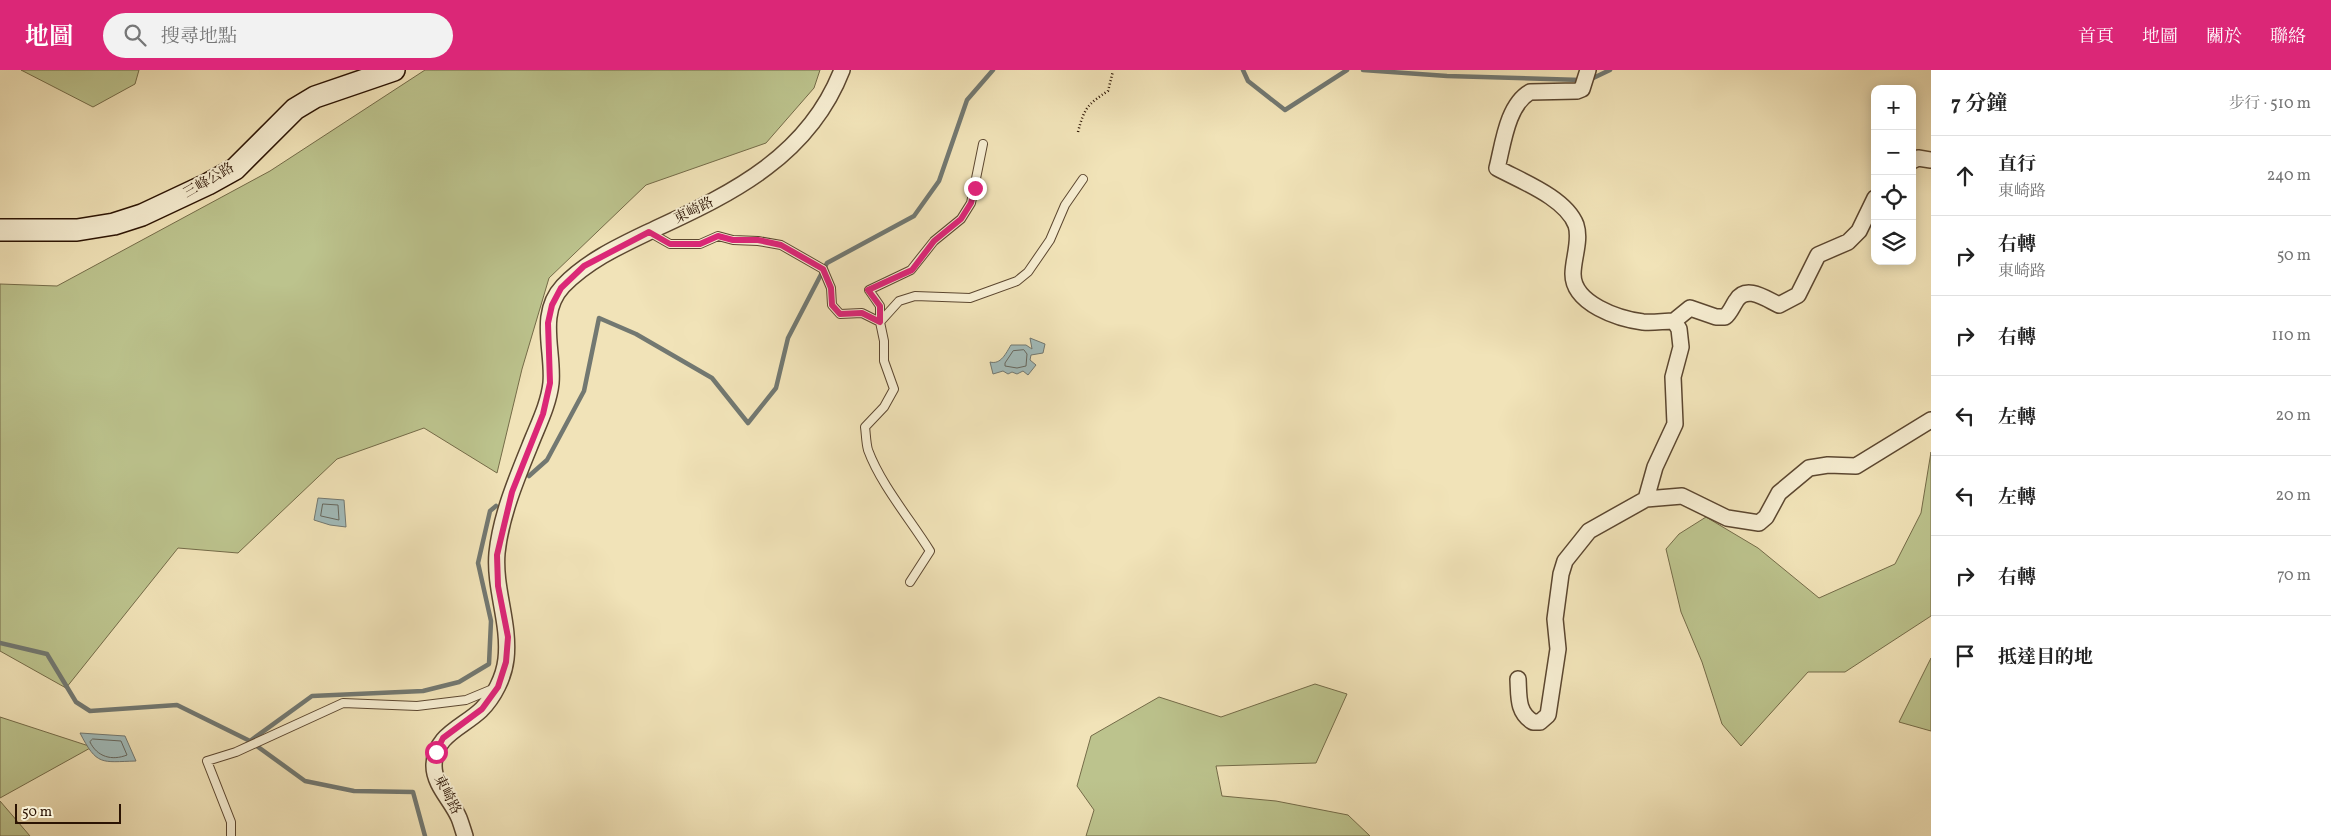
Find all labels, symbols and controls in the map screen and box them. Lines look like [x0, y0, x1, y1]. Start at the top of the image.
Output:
search box [103, 13, 453, 58]
text: 地圖 [25, 21, 73, 55]
icon: search [121, 21, 149, 49]
text: 搜尋地點 [161, 24, 237, 50]
text: 首頁 [2078, 25, 2114, 50]
text: 地圖 [2142, 25, 2178, 50]
text: 關於 [2206, 25, 2242, 50]
text: 聯絡 [2270, 25, 2306, 50]
map controls [1871, 85, 1916, 265]
button: + [1871, 85, 1916, 130]
text: 7 分鐘 [1951, 90, 2007, 119]
text: 步行 · 510 m [2229, 93, 2311, 115]
button: − [1871, 130, 1916, 175]
text: 直行 [1998, 152, 2036, 178]
street label: 三峰公路 [180, 159, 238, 203]
icon: ahead [1951, 162, 1979, 190]
text: 240 m [2267, 165, 2311, 187]
button: locate [1871, 175, 1916, 220]
route end [964, 177, 987, 200]
text: 東崎路 [1998, 181, 2046, 203]
street label: 東崎路 [671, 193, 717, 229]
button: layers [1871, 220, 1916, 265]
text: 右轉 [1998, 232, 2036, 258]
icon: right [1951, 242, 1979, 270]
text: 50 m [2277, 245, 2311, 267]
text: 東崎路 [1998, 261, 2046, 283]
icon: right [1951, 322, 1979, 350]
text: 右轉 [1998, 325, 2036, 351]
text: 110 m [2272, 325, 2311, 347]
icon: left [1951, 402, 1979, 430]
text: 左轉 [1998, 405, 2036, 431]
text: 20 m [2276, 405, 2311, 427]
icon: left [1951, 482, 1979, 510]
text: 左轉 [1998, 485, 2036, 511]
text: 20 m [2276, 485, 2311, 507]
icon: right [1951, 562, 1979, 590]
text: 右轉 [1998, 565, 2036, 591]
text: 70 m [2277, 565, 2311, 587]
icon: arrive [1951, 642, 1979, 670]
text: 抵達目的地 [1998, 645, 2093, 671]
route start [425, 741, 448, 764]
street label: 東崎路 [429, 772, 465, 818]
scale bar [15, 801, 121, 824]
text: 50 m [22, 803, 52, 822]

